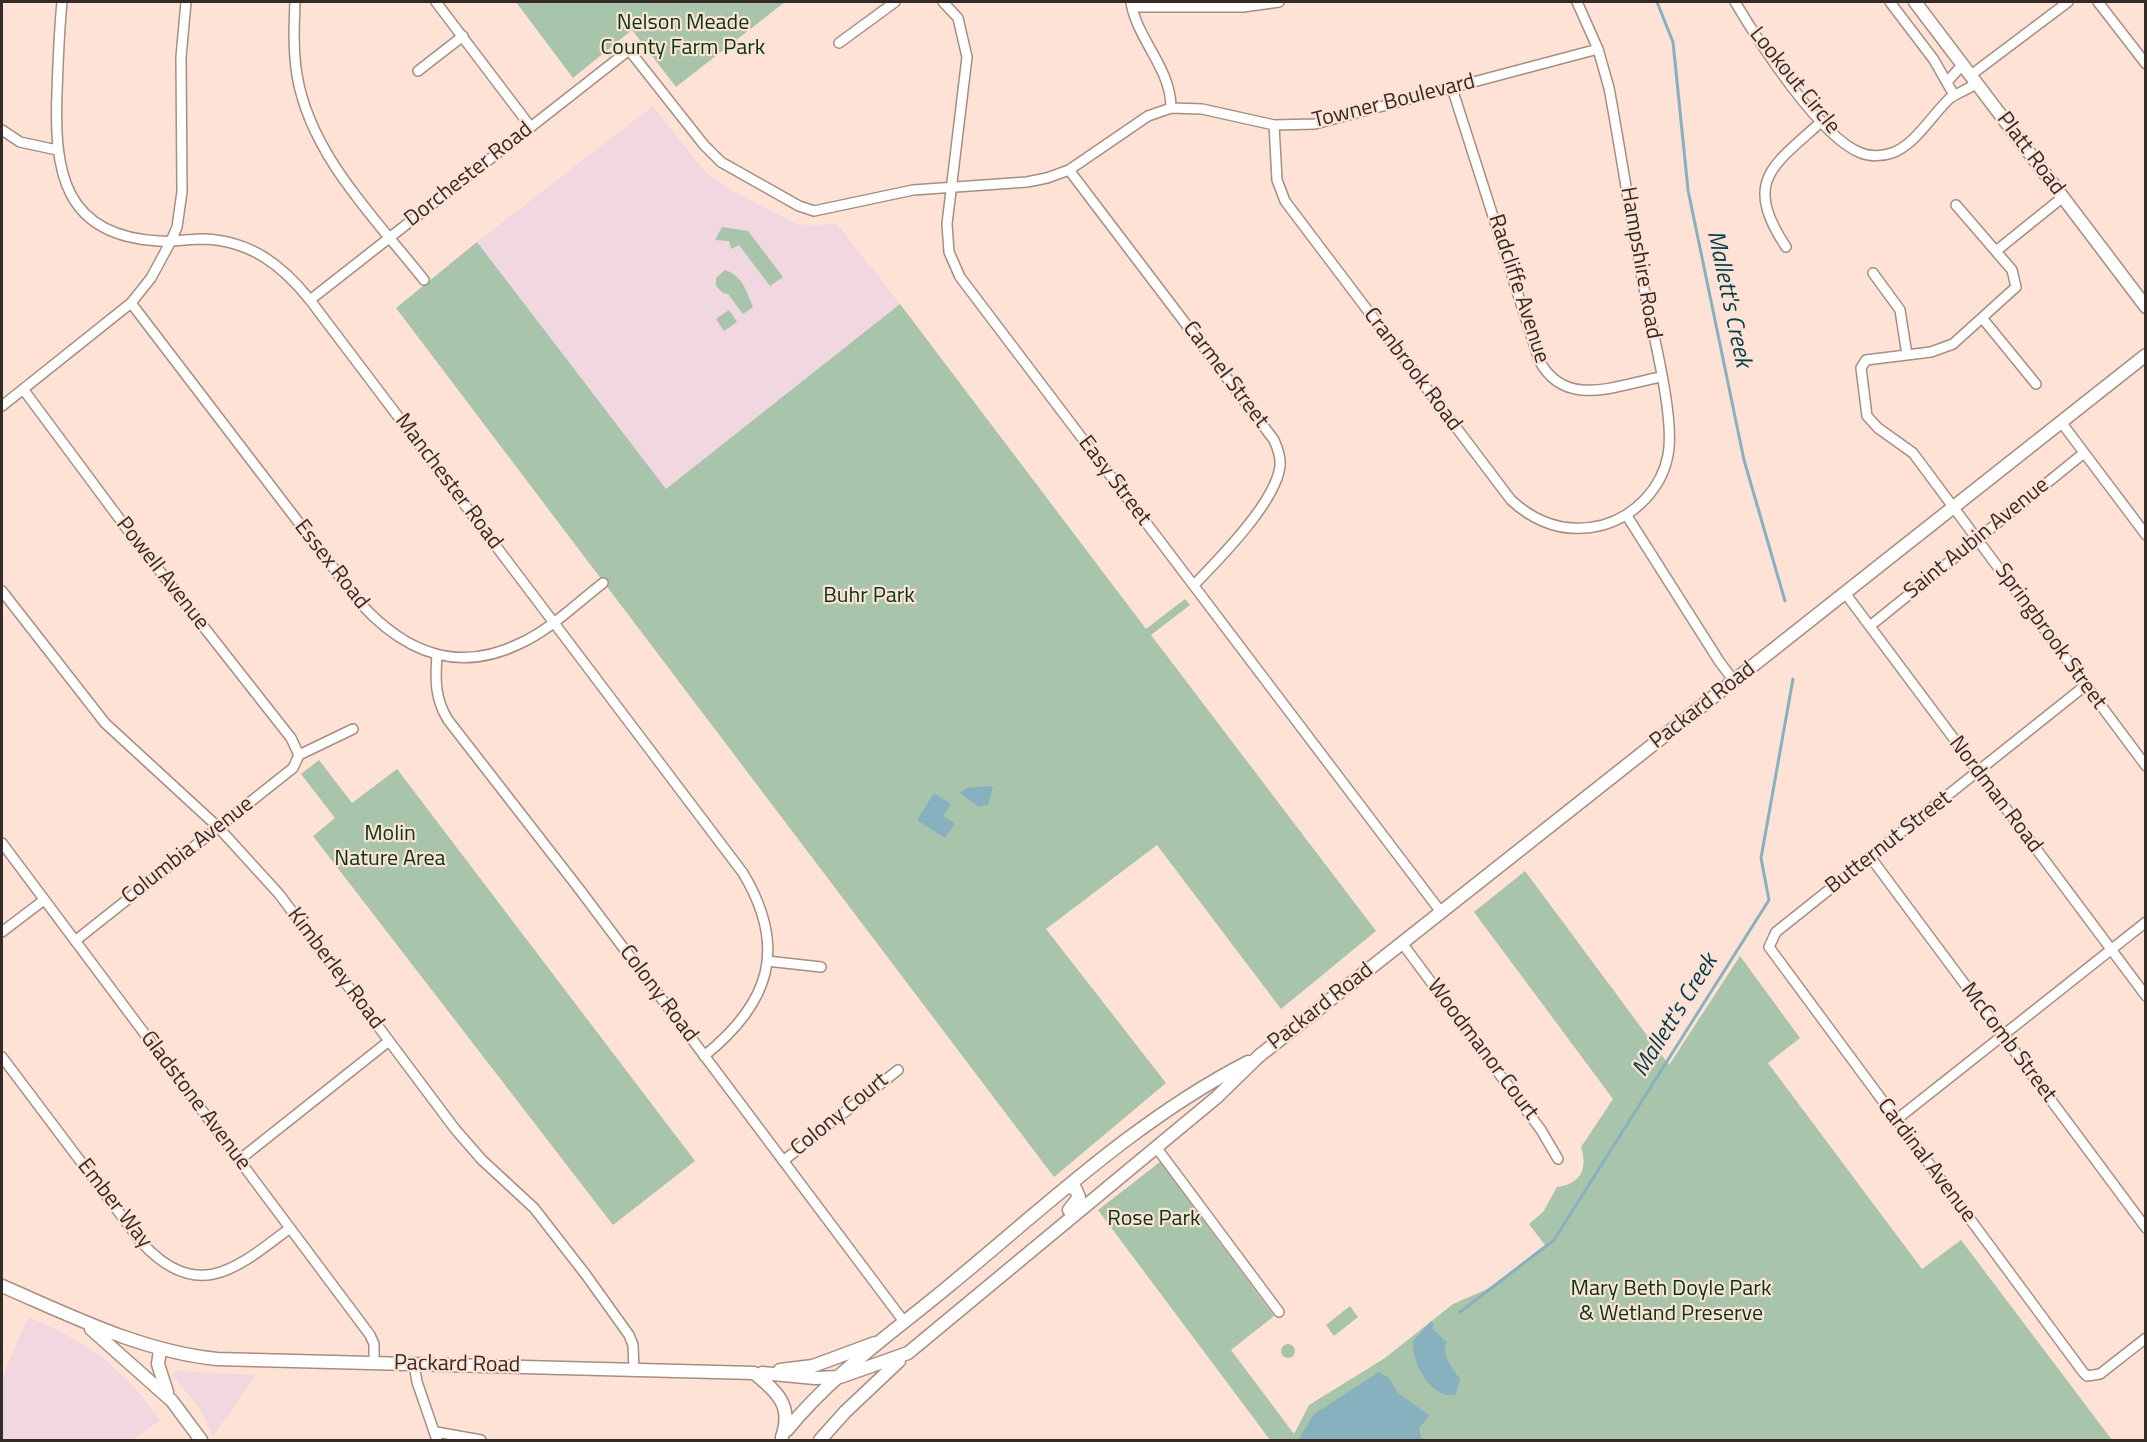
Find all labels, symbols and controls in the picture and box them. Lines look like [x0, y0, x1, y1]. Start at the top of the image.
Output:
park label: Nelson Meade County Farm Park [601, 11, 765, 62]
street label: Lookout Circle [1743, 22, 1845, 140]
street label: Towner Boulevard [1310, 69, 1478, 135]
street label: Platt Road [1990, 107, 2070, 201]
street label: Dorchester Road [400, 117, 538, 233]
street label: Hampshire Road [1614, 185, 1666, 341]
street label: Radcliffe Avenue [1482, 211, 1554, 367]
water label: Mallett's Creek [1699, 228, 1757, 370]
street label: Cranbrook Road [1357, 303, 1467, 437]
street label: Carmel Street [1176, 316, 1274, 434]
street label: Manchester Road [388, 409, 508, 555]
street label: Easy Street [1072, 431, 1156, 531]
street label: Saint Aubin Avenue [1899, 473, 2055, 605]
street label: Powell Avenue [110, 512, 214, 636]
street label: Essex Road [288, 515, 374, 615]
street label: Springbrook Street [1988, 559, 2112, 715]
park label: Buhr Park [823, 584, 915, 610]
street label: Packard Road [1645, 657, 1761, 755]
street label: Nordman Road [1943, 732, 2047, 858]
street label: Butternut Street [1821, 786, 1957, 900]
street label: Columbia Avenue [117, 791, 259, 911]
park label: Molin Nature Area [334, 822, 446, 873]
street label: Kimberley Road [281, 903, 389, 1035]
street label: Colony Road [613, 940, 703, 1048]
water label: Mallett's Creek [1627, 949, 1725, 1083]
street label: Packard Road [1263, 958, 1379, 1056]
street label: Woodmanor Court [1420, 974, 1544, 1126]
street label: McComb Street [1954, 978, 2062, 1108]
street label: Gladstone Avenue [134, 1026, 256, 1176]
street label: Colony Court [786, 1068, 894, 1162]
street label: Cardinal Avenue [1871, 1094, 1981, 1228]
street label: Ember Way [71, 1154, 157, 1254]
park label: Rose Park [1107, 1207, 1201, 1233]
park label: Mary Beth Doyle Park & Wetland Preserve [1571, 1277, 1771, 1328]
street label: Packard Road [394, 1351, 520, 1379]

